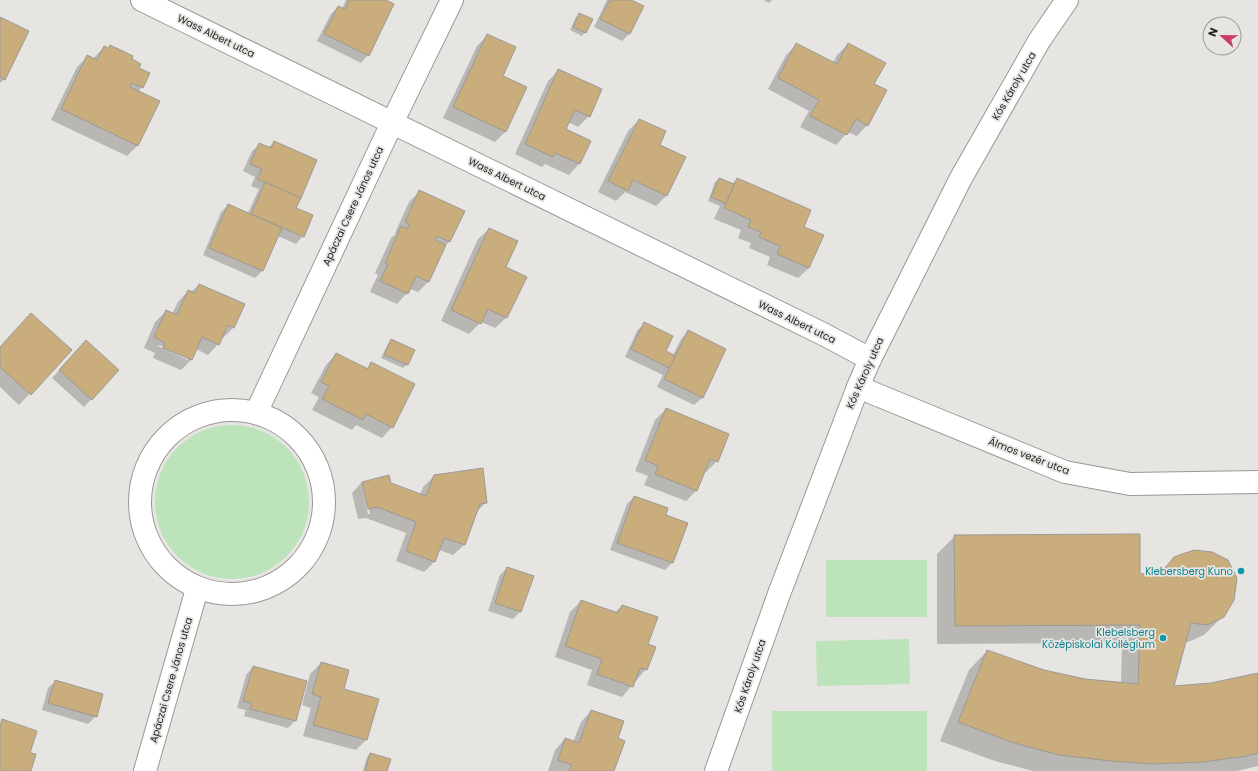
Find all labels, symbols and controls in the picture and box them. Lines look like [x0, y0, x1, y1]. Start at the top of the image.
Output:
street label: Wass Albert utca [175, 11, 257, 61]
north arrow [1202, 16, 1242, 56]
text: N [1204, 25, 1222, 39]
street label: Kós Károly utca [988, 49, 1040, 123]
street label: Apáczai Csere János utca [319, 144, 387, 268]
street label: Wass Albert utca [466, 154, 548, 204]
street label: Wass Albert utca [756, 297, 838, 347]
street label: Kós Károly utca [843, 335, 887, 411]
street label: Álmos vezér utca [986, 434, 1072, 478]
place label: Klebersberg Kuno [1145, 564, 1233, 579]
marker: Klebersberg Kuno [1236, 566, 1246, 576]
street label: Apáczai Csere János utca [146, 615, 196, 745]
place label: Klebelsberg Középiskolai Kollégium [1042, 625, 1155, 652]
marker: Klebelsberg Középiskolai Kollégium [1158, 633, 1168, 643]
street label: Kós Károly utca [730, 637, 770, 715]

